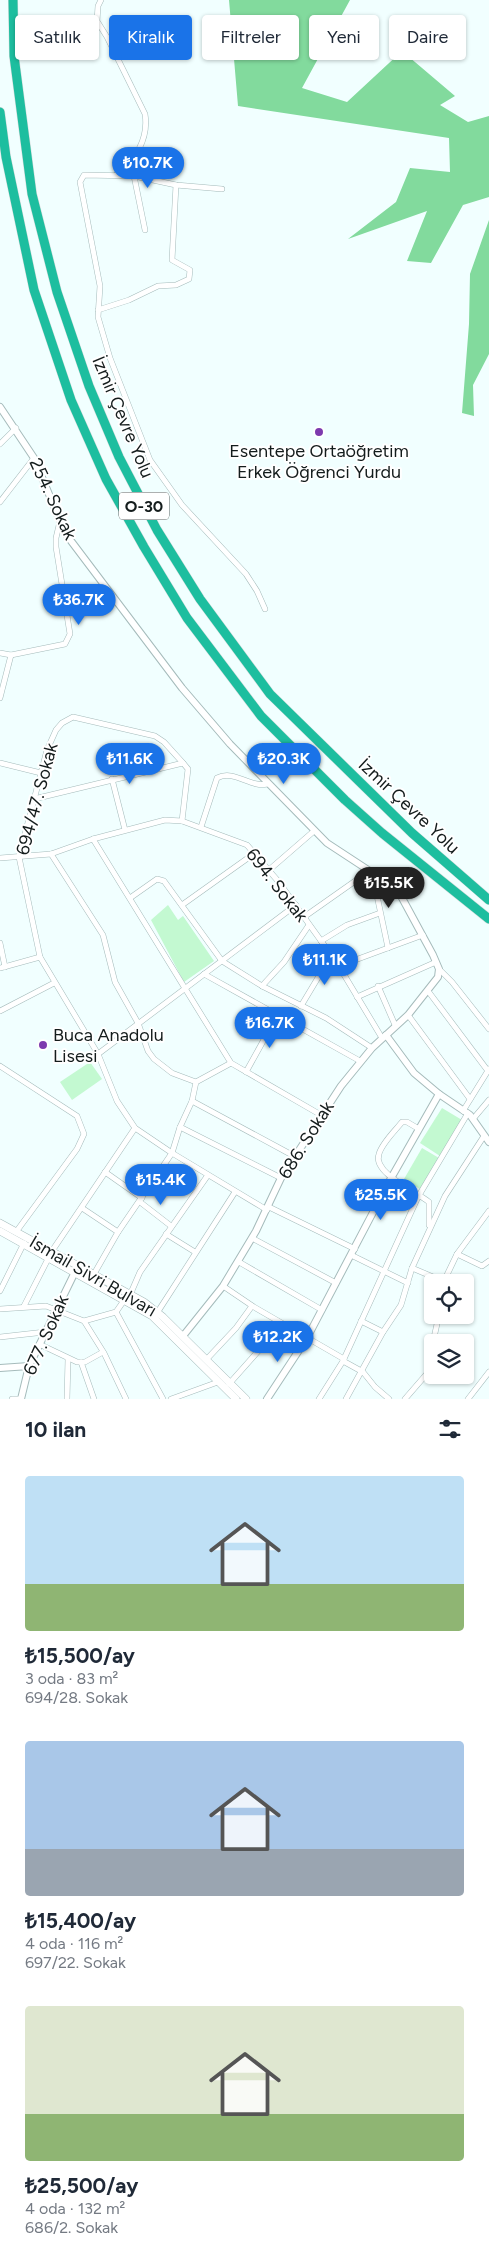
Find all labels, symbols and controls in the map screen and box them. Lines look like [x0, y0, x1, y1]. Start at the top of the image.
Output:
chip: Satılık [15, 15, 99, 60]
chip: Kiralık [109, 15, 192, 60]
chip: Filtreler [202, 15, 299, 60]
chip: Yeni [309, 15, 379, 60]
chip: Daire [389, 15, 466, 60]
pin: ₺10.7K [107, 146, 189, 189]
text: ₺10.7K [123, 153, 173, 172]
street label: İzmir Çevre Yolu [87, 353, 159, 481]
marker: Esentepe Ortaöğretim Erkek Öğrenci Yurdu [313, 426, 325, 438]
place label: Esentepe Ortaöğretim Erkek Öğrenci Yurdu [229, 440, 409, 483]
street label: 254. Sokak [24, 455, 82, 544]
road number: O-30 [119, 492, 169, 520]
pin: ₺36.7K [38, 584, 120, 626]
text: ₺36.7K [54, 590, 104, 609]
street label: 694/47. Sokak [11, 740, 63, 858]
pin: ₺11.6K [89, 742, 171, 785]
pin: ₺20.3K [243, 742, 325, 785]
text: ₺11.6K [107, 749, 153, 768]
text: ₺20.3K [258, 749, 310, 768]
street label: İzmir Çevre Yolu [354, 754, 464, 858]
street label: 694. Sokak [241, 844, 313, 927]
pin: ₺15.5K [348, 866, 430, 909]
text: ₺15.5K [364, 873, 414, 892]
pin: ₺11.1K [284, 944, 366, 986]
text: ₺11.1K [303, 950, 347, 969]
pin: ₺16.7K [229, 1006, 311, 1049]
text: ₺16.7K [246, 1013, 294, 1032]
place label: Buca Anadolu Lisesi [53, 1024, 164, 1067]
marker: Buca Anadolu Lisesi [37, 1039, 49, 1051]
street label: 686. Sokak [273, 1097, 339, 1183]
pin: ₺15.4K [120, 1164, 202, 1206]
text: ₺15.4K [136, 1170, 186, 1189]
pin: ₺25.5K [340, 1178, 422, 1221]
text: ₺25.5K [355, 1185, 407, 1204]
street label: İsmail Sivri Bulvarı [25, 1231, 161, 1321]
map controls [424, 1274, 474, 1384]
button: locate [424, 1274, 474, 1324]
street label: 677. Sokak [19, 1291, 74, 1379]
pin: ₺12.2K [237, 1320, 319, 1363]
text: ₺12.2K [253, 1327, 303, 1346]
button: layers [424, 1334, 474, 1384]
icon: filters [436, 1415, 464, 1443]
text: 10 ilan [25, 1417, 86, 1442]
icon: home [200, 1509, 290, 1599]
text: ₺15,500/ay [25, 1643, 135, 1668]
text: 3 oda · 83 m² [25, 1669, 118, 1688]
text: 694/28. Sokak [25, 1688, 128, 1707]
icon: home [200, 1774, 290, 1864]
text: ₺15,400/ay [25, 1908, 136, 1933]
text: 4 oda · 116 m² [25, 1934, 123, 1953]
text: 697/22. Sokak [25, 1953, 126, 1972]
icon: home [200, 2039, 290, 2129]
text: ₺25,500/ay [25, 2173, 138, 2198]
text: 4 oda · 132 m² [25, 2199, 125, 2218]
text: 686/2. Sokak [25, 2218, 118, 2237]

